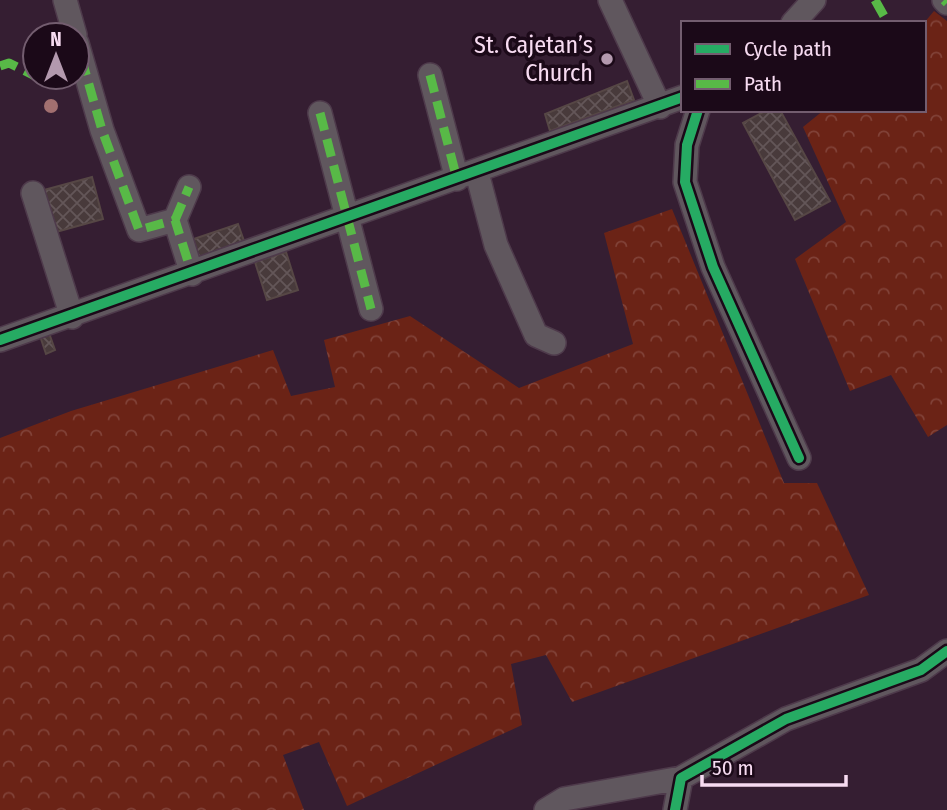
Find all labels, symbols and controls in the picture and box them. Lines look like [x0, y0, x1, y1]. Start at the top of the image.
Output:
north arrow [21, 21, 91, 91]
legend [681, 21, 926, 112]
text: N [50, 28, 62, 51]
place label: St. Cajetan’s Church [474, 31, 593, 87]
text: Cycle path [744, 36, 832, 62]
marker: St. Cajetan’s Church [599, 51, 615, 67]
text: Path [744, 71, 782, 97]
scale bar [702, 744, 846, 788]
text: 50 m [712, 755, 754, 781]

